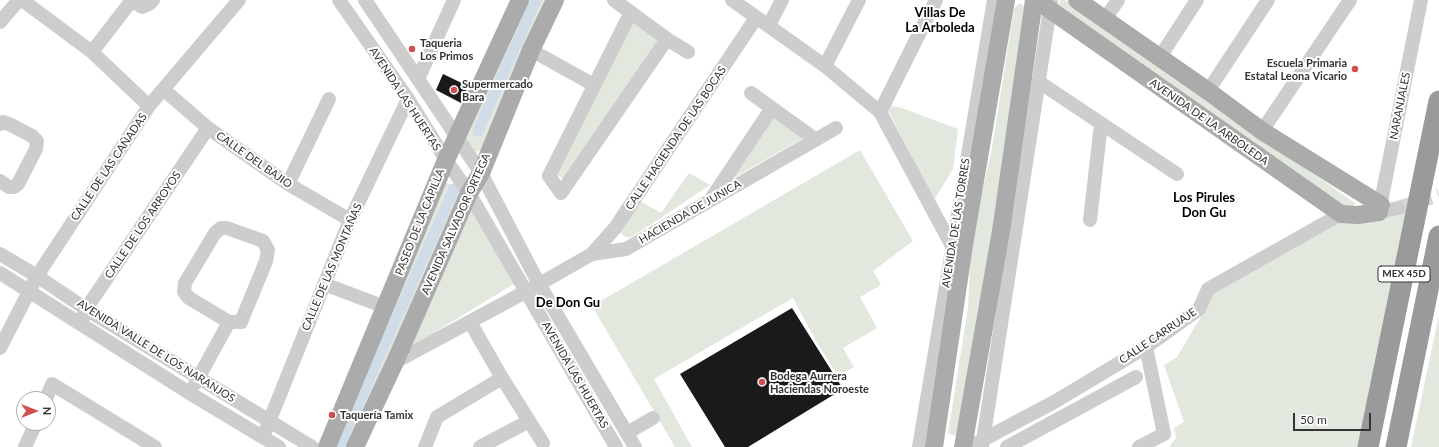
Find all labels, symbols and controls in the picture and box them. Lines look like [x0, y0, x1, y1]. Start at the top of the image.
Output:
district label: Villas De La Arboleda [905, 5, 975, 36]
place label: Taqueria Los Primos [420, 36, 473, 62]
marker: Taqueria Los Primos [407, 44, 417, 54]
street label: AVENIDA LAS HUERTAS [367, 45, 443, 153]
place label: Escuela Primaria Estatal Leona Vicario [1245, 56, 1347, 82]
street label: CALLE HACIENDA DE LAS BOCAS [623, 64, 729, 212]
marker: Escuela Primaria Estatal Leona Vicario [1350, 64, 1360, 74]
street label: NARANJALES [1387, 71, 1413, 141]
street label: AVENIDA DE LA ARBOLEDA [1147, 76, 1271, 168]
place label: Supermercado Bara [462, 77, 533, 103]
marker: Supermercado Bara [449, 85, 459, 95]
street label: CALLE DE LAS CAÑADAS [68, 111, 150, 223]
street label: CALLE DEL BAJIO [214, 129, 294, 191]
street label: AVENIDA SALVADOR ORTEGA [419, 151, 493, 297]
street label: AVENIDA DE LAS TORRES [939, 157, 973, 289]
street label: PASEO DE LA CAPILLA [393, 167, 447, 277]
street label: CALLE DE LOS ARROYOS [102, 169, 184, 281]
street label: HACIENDA DE JUNICA [637, 177, 743, 247]
district label: Los Pirules Don Gu [1173, 190, 1235, 221]
street label: CALLE DE LAS MONTAÑAS [299, 201, 365, 333]
road number: MEX 45D [1378, 266, 1430, 282]
district label: De Don Gu [536, 295, 600, 311]
street label: AVENIDA VALLE DE LOS NARANJOS [75, 297, 237, 405]
street label: CALLE CARRUAJE [1117, 305, 1199, 367]
street label: AVENIDA LAS HUERTAS [539, 319, 611, 431]
place label: Bodega Aurrera Haciendas Noroeste [770, 369, 869, 395]
marker: Bodega Aurrera Haciendas Noroeste [757, 377, 767, 387]
north arrow [16, 391, 56, 431]
scale bar [1295, 405, 1373, 431]
text: N [41, 407, 54, 415]
place label: Taquería Tamix [340, 408, 413, 422]
marker: Taquería Tamix [327, 410, 337, 420]
text: 50 m [1300, 412, 1327, 427]

